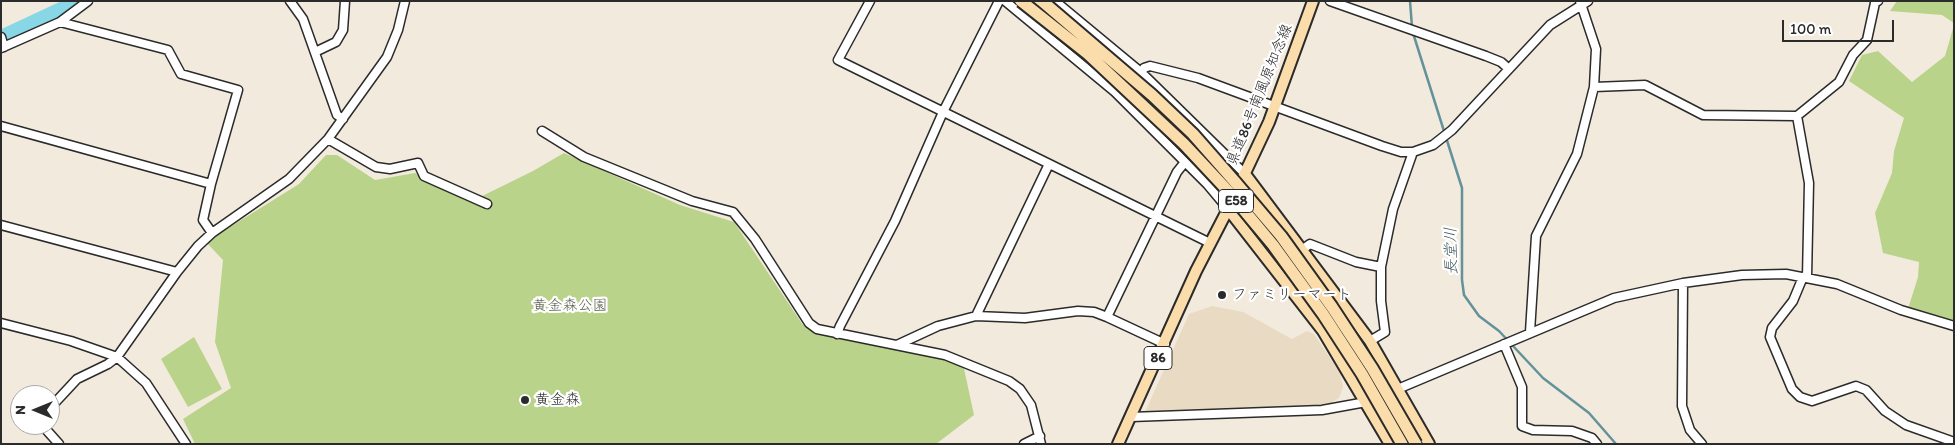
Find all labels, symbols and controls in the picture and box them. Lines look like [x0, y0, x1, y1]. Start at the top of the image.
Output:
scale bar [1785, 10, 1898, 42]
text: 100 m [1790, 20, 1831, 38]
street label: 県道86号南風原知念線 [1223, 22, 1297, 168]
road number: E58 [1218, 190, 1254, 212]
water label: 長堂川 [1442, 227, 1462, 275]
place label: ファミリーマート [1232, 286, 1352, 304]
marker: ファミリーマート [1216, 289, 1228, 301]
park label: 黄金森公園 [533, 297, 607, 315]
road number: 86 [1144, 346, 1172, 369]
north arrow [10, 385, 60, 435]
place label: 黄金森 [535, 391, 580, 409]
marker: 黄金森 [519, 394, 531, 406]
text: N [12, 405, 29, 415]

